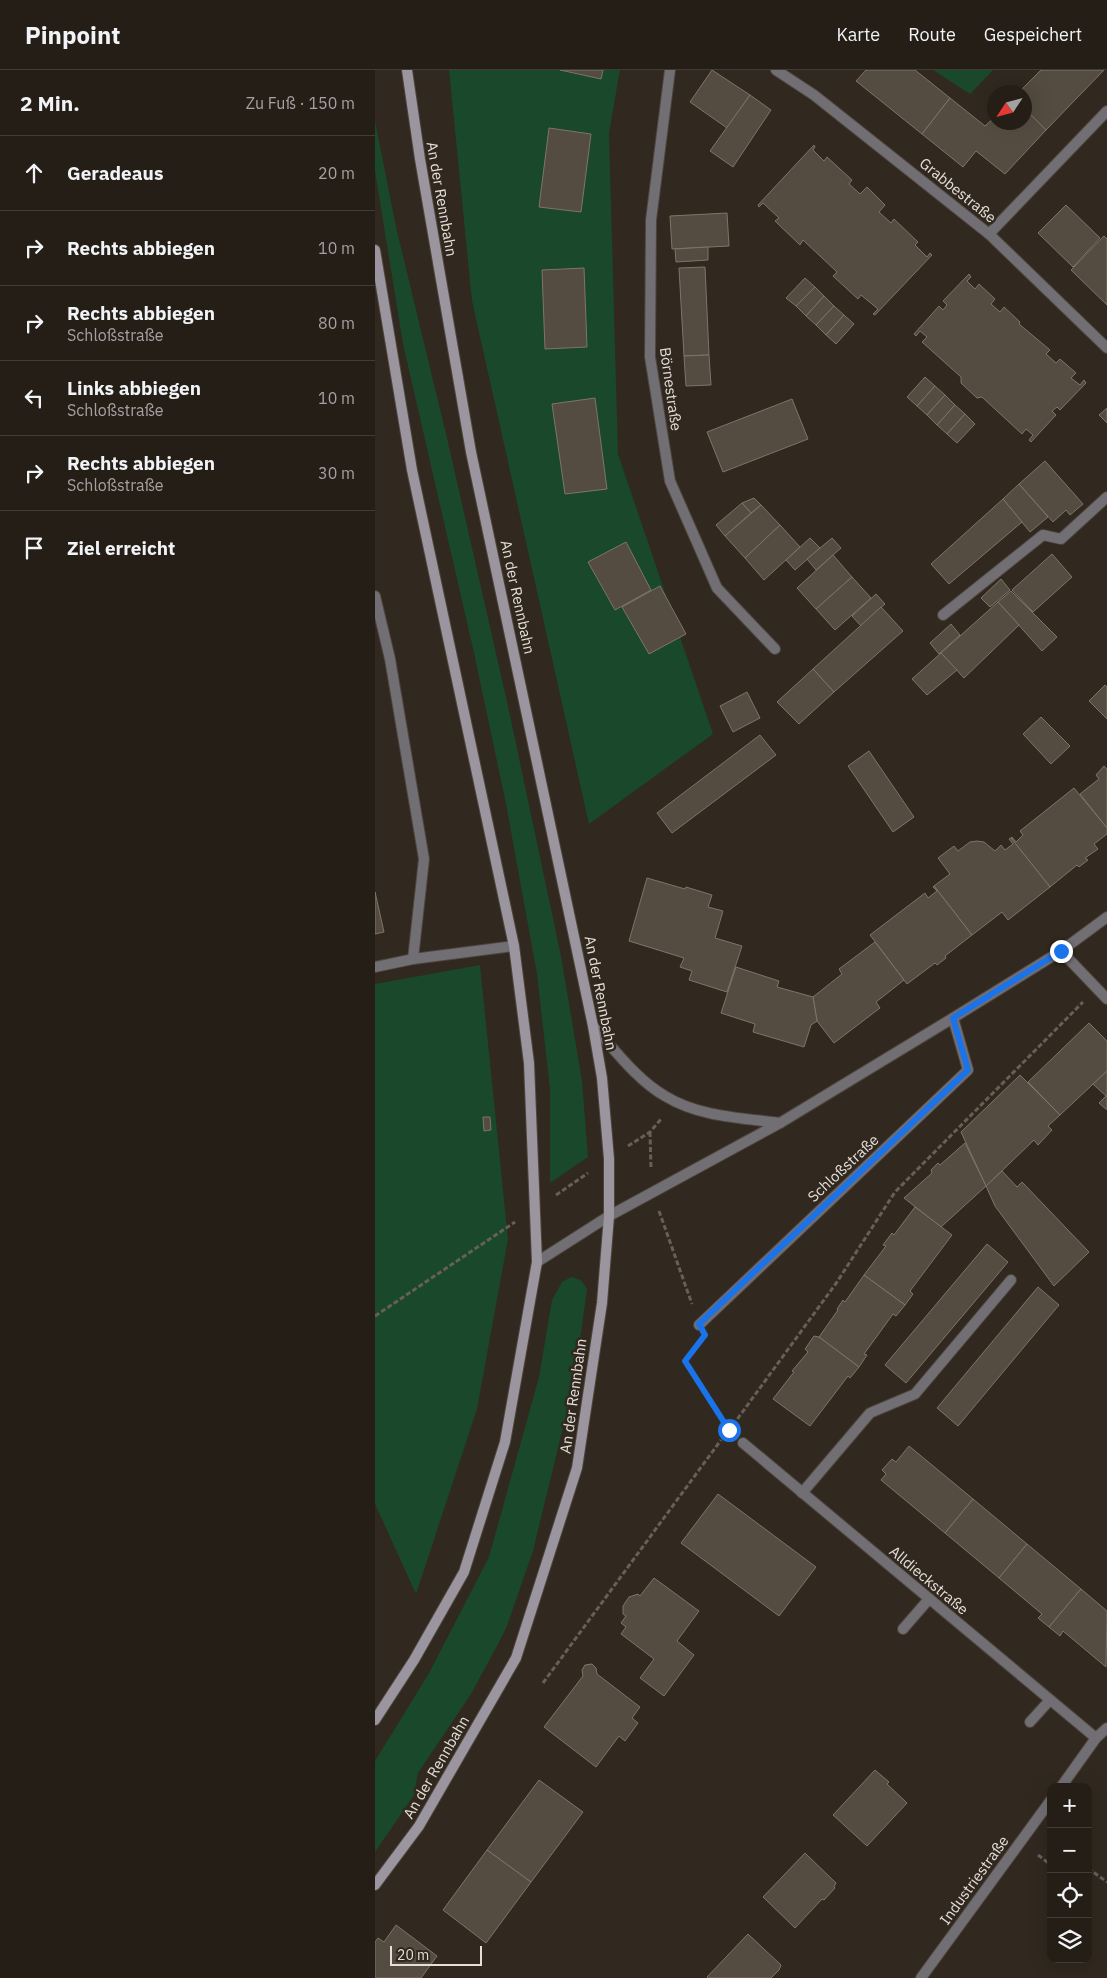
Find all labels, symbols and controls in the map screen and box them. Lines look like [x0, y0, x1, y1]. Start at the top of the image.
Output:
text: Pinpoint [25, 19, 120, 51]
text: Karte [837, 23, 880, 46]
text: Route [908, 23, 956, 46]
text: Gespeichert [984, 23, 1082, 46]
north arrow [987, 85, 1032, 130]
text: 2 Min. [20, 89, 80, 117]
text: Zu Fuß · 150 m [246, 93, 355, 113]
street label: An der Rennbahn [423, 140, 461, 258]
street label: Grabbestraße [916, 153, 1000, 227]
icon: ahead [20, 159, 48, 187]
text: Geradeaus [67, 161, 164, 185]
text: 20 m [318, 163, 355, 183]
icon: right [20, 234, 48, 262]
text: Rechts abbiegen [67, 236, 215, 260]
text: 10 m [318, 238, 355, 258]
text: Rechts abbiegen [67, 301, 215, 325]
icon: right [20, 309, 48, 337]
text: 80 m [318, 313, 355, 333]
text: Schloßstraße [67, 325, 164, 345]
street label: Börnestraße [656, 346, 686, 432]
text: Links abbiegen [67, 376, 201, 400]
icon: left [20, 384, 48, 412]
text: 10 m [318, 388, 355, 408]
text: Schloßstraße [67, 400, 164, 420]
text: Rechts abbiegen [67, 451, 215, 475]
icon: right [20, 459, 48, 487]
text: 30 m [318, 463, 355, 483]
text: Schloßstraße [67, 475, 164, 495]
icon: arrive [20, 534, 48, 562]
text: Ziel erreicht [67, 536, 175, 560]
street label: An der Rennbahn [497, 538, 539, 656]
street label: An der Rennbahn [581, 934, 621, 1052]
route end [1050, 940, 1073, 963]
street label: Schloßstraße [803, 1130, 883, 1206]
street label: An der Rennbahn [556, 1337, 590, 1455]
route start [718, 1419, 741, 1442]
street label: Alldieckstraße [886, 1541, 972, 1619]
street label: An der Rennbahn [399, 1712, 473, 1822]
map controls [1047, 1783, 1092, 1963]
button: + [1047, 1783, 1092, 1828]
button: − [1047, 1828, 1092, 1873]
street label: Industriestraße [935, 1832, 1013, 1928]
button: locate [1047, 1873, 1092, 1918]
button: layers [1047, 1918, 1092, 1963]
scale bar [390, 1943, 483, 1966]
text: 20 m [397, 1946, 429, 1964]

